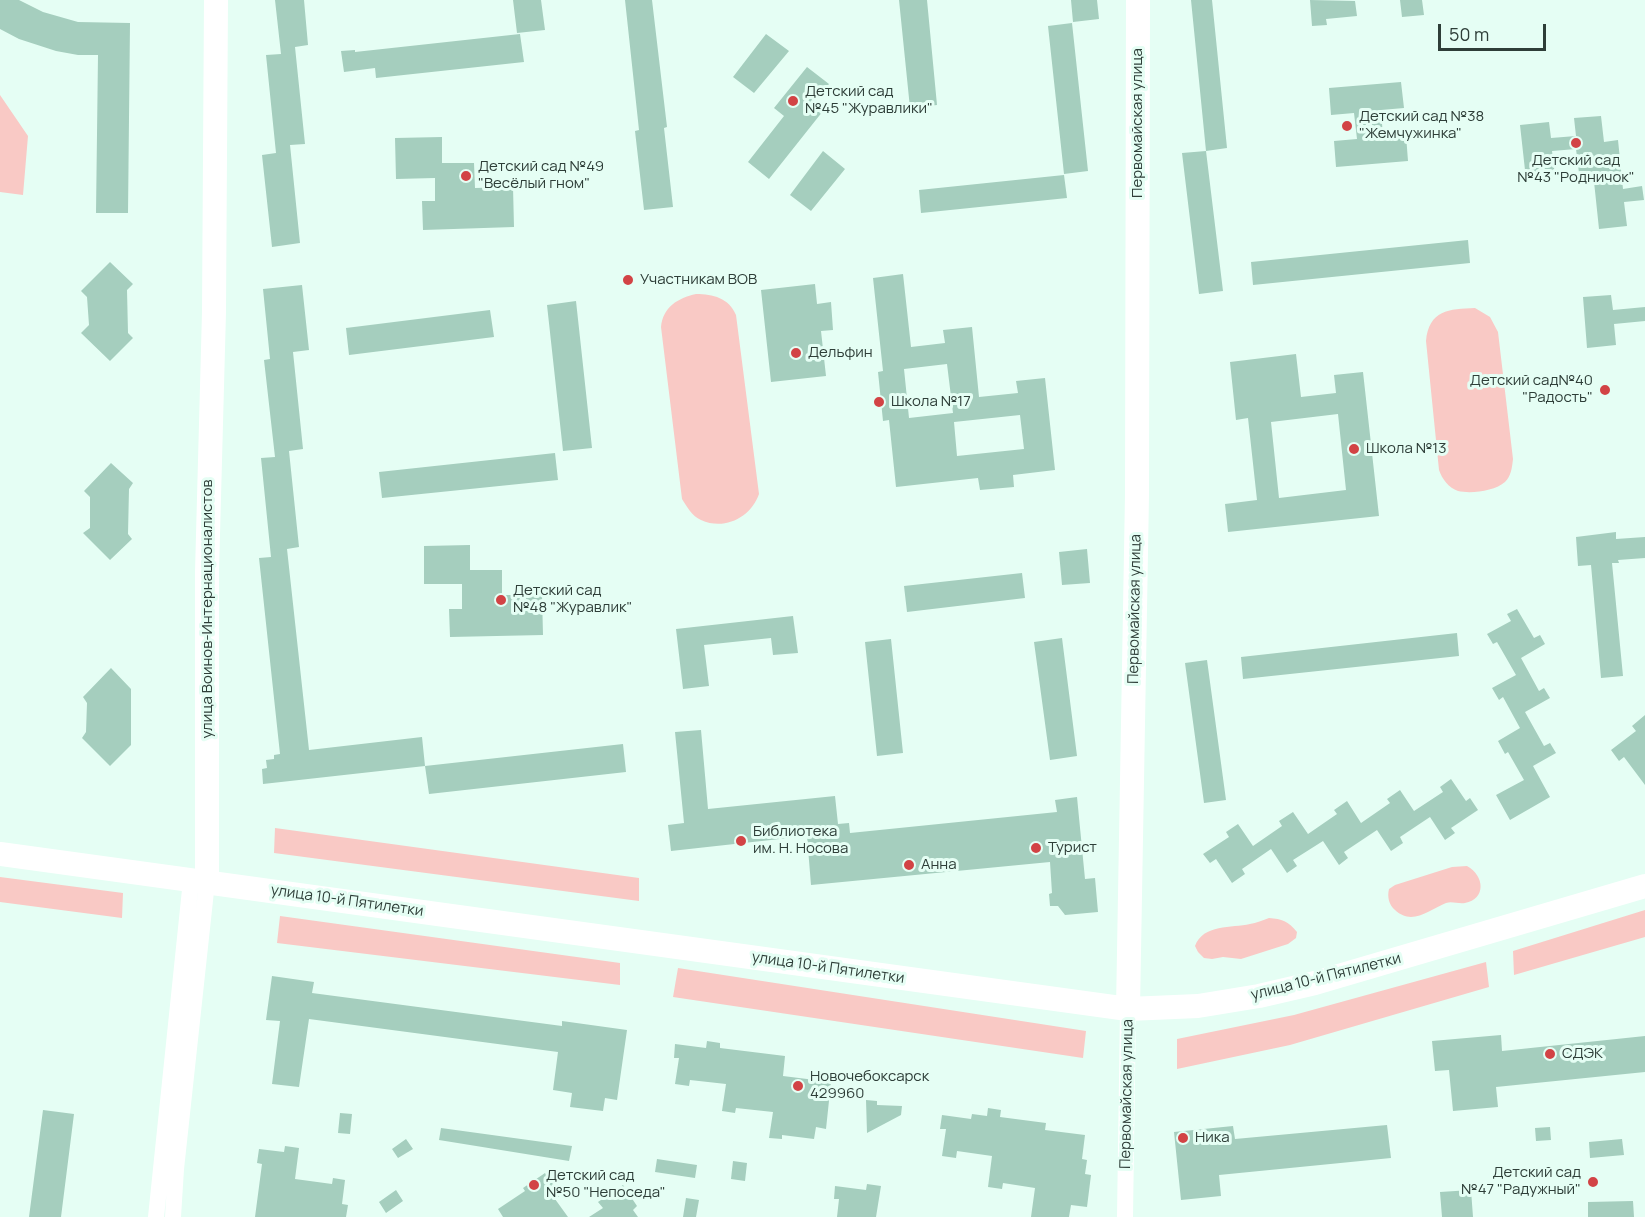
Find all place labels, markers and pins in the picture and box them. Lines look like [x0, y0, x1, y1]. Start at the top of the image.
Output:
place label: Детский сад №45 "Журавлики" [805, 83, 933, 118]
marker: Детский сад №45 "Журавлики" [786, 94, 800, 108]
place label: Детский сад №38 "Жемчужинка" [1359, 108, 1484, 143]
marker: Детский сад №38 "Жемчужинка" [1340, 119, 1354, 133]
marker: Детский сад №43 "Родничок" [1569, 136, 1583, 150]
place label: Детский сад №43 "Родничок" [1517, 152, 1635, 187]
place label: Детский сад №49 "Весёлый гном" [478, 158, 604, 193]
marker: Детский сад №49 "Весёлый гном" [459, 169, 473, 183]
place label: Участникам ВОВ [640, 271, 757, 289]
marker: Участникам ВОВ [621, 273, 635, 287]
place label: Дельфин [808, 344, 873, 362]
marker: Дельфин [789, 346, 803, 360]
place label: Детский сад№40 "Радость" [1470, 372, 1593, 407]
marker: Детский сад№40 "Радость" [1598, 383, 1612, 397]
place label: Школа №17 [891, 393, 971, 411]
marker: Школа №17 [872, 395, 886, 409]
place label: Школа №13 [1366, 440, 1446, 458]
marker: Школа №13 [1347, 442, 1361, 456]
place label: Детский сад №48 "Журавлик" [513, 582, 632, 617]
marker: Детский сад №48 "Журавлик" [494, 593, 508, 607]
place label: Библиотека им. Н. Носова [753, 823, 848, 858]
marker: Библиотека им. Н. Носова [734, 834, 748, 848]
place label: Турист [1048, 839, 1097, 857]
marker: Турист [1029, 841, 1043, 855]
place label: Анна [921, 856, 957, 874]
marker: Анна [902, 858, 916, 872]
place label: СДЭК [1562, 1045, 1603, 1063]
marker: СДЭК [1543, 1047, 1557, 1061]
place label: Новочебоксарск 429960 [810, 1068, 929, 1103]
marker: Новочебоксарск 429960 [791, 1079, 805, 1093]
place label: Ника [1195, 1129, 1230, 1147]
marker: Ника [1176, 1131, 1190, 1145]
place label: Детский сад №47 "Радужный" [1461, 1164, 1581, 1199]
place label: Детский сад №50 "Непоседа" [546, 1167, 666, 1202]
marker: Детский сад №47 "Радужный" [1586, 1175, 1600, 1189]
marker: Детский сад №50 "Непоседа" [527, 1178, 541, 1192]

